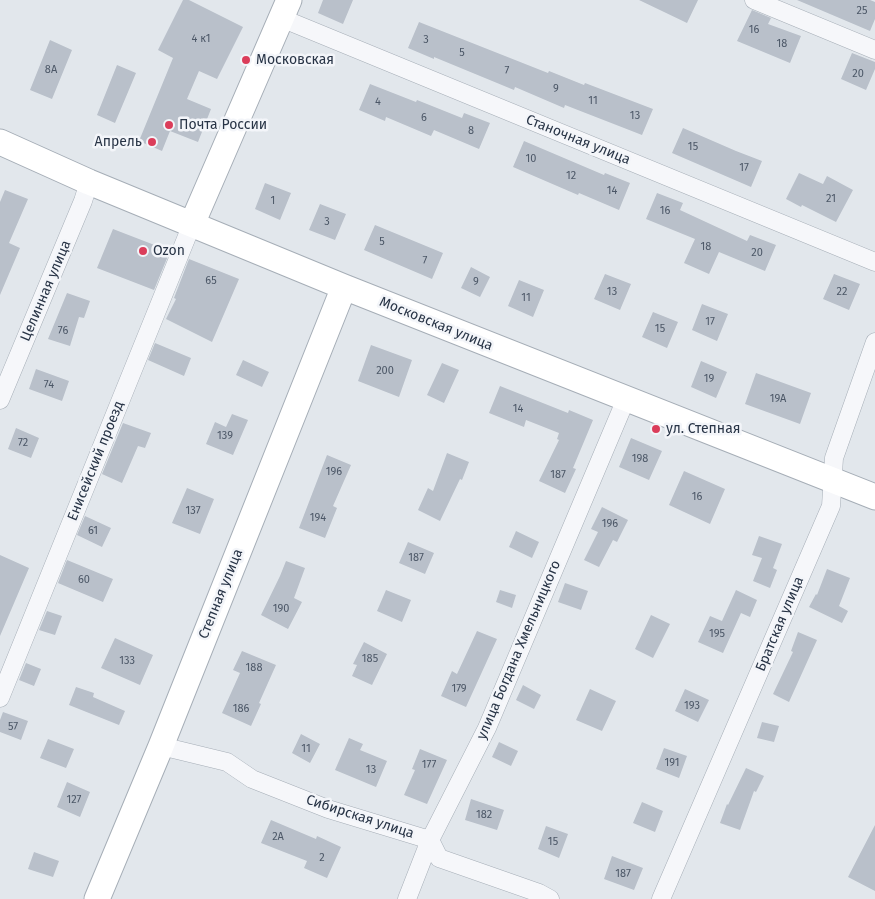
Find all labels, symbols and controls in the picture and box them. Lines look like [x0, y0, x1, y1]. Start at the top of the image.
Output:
house number: 25 [857, 4, 867, 18]
house number: 16 [749, 23, 759, 37]
house number: 4 к1 [191, 32, 211, 46]
house number: 3 [423, 33, 429, 47]
house number: 18 [777, 37, 787, 51]
house number: 5 [459, 46, 465, 60]
place label: Московская [256, 52, 334, 68]
marker: Московская [240, 54, 252, 66]
house number: 8А [45, 63, 57, 77]
house number: 7 [505, 64, 509, 78]
house number: 20 [852, 67, 864, 81]
house number: 9 [553, 82, 559, 96]
house number: 11 [588, 94, 598, 108]
house number: 4 [375, 95, 381, 109]
house number: 13 [630, 109, 640, 123]
house number: 6 [421, 111, 427, 125]
street label: Станочная улица [523, 111, 633, 169]
place label: Почта России [179, 117, 267, 133]
marker: Почта России [163, 119, 175, 131]
house number: 8 [468, 124, 474, 138]
place label: Апрель [95, 134, 142, 150]
marker: Апрель [146, 136, 158, 148]
house number: 15 [688, 140, 698, 154]
house number: 10 [526, 152, 536, 166]
house number: 17 [739, 161, 749, 175]
house number: 12 [566, 169, 576, 183]
house number: 14 [607, 184, 617, 198]
house number: 21 [826, 192, 836, 206]
house number: 1 [271, 194, 275, 208]
house number: 16 [660, 204, 670, 218]
house number: 3 [324, 215, 330, 229]
house number: 5 [379, 235, 385, 249]
street label: Целинная улица [17, 238, 75, 344]
house number: 18 [701, 240, 711, 254]
place label: Ozon [153, 243, 185, 259]
marker: Ozon [137, 245, 149, 257]
house number: 20 [751, 246, 763, 260]
house number: 7 [423, 254, 427, 268]
house number: 65 [205, 274, 217, 288]
house number: 9 [473, 275, 479, 289]
house number: 13 [607, 285, 617, 299]
house number: 22 [837, 285, 847, 299]
house number: 11 [521, 291, 531, 305]
street label: Московская улица [377, 294, 495, 354]
house number: 17 [705, 315, 715, 329]
house number: 15 [655, 322, 665, 336]
house number: 76 [58, 324, 68, 338]
house number: 200 [376, 364, 394, 378]
house number: 19 [704, 372, 714, 386]
house number: 74 [44, 378, 54, 392]
house number: 19А [770, 392, 786, 406]
street label: Енисейский проезд [64, 399, 128, 523]
house number: 14 [513, 402, 523, 416]
place label: ул. Степная [666, 421, 740, 437]
marker: ул. Степная [650, 423, 662, 435]
house number: 139 [217, 429, 233, 443]
house number: 72 [18, 436, 28, 450]
house number: 198 [632, 452, 648, 466]
house number: 196 [326, 465, 342, 479]
house number: 187 [550, 468, 566, 482]
house number: 16 [692, 490, 702, 504]
house number: 137 [185, 504, 201, 518]
house number: 194 [310, 511, 326, 525]
house number: 196 [602, 517, 618, 531]
house number: 61 [88, 524, 98, 538]
street label: Степная улица [195, 547, 247, 641]
house number: 187 [408, 551, 424, 565]
street label: улица Богдана Хмельницкого [474, 558, 564, 742]
house number: 60 [78, 573, 90, 587]
street label: Братская улица [752, 574, 808, 674]
house number: 190 [273, 602, 289, 616]
house number: 195 [709, 627, 725, 641]
house number: 185 [362, 652, 378, 666]
house number: 133 [119, 654, 135, 668]
house number: 188 [246, 661, 262, 675]
house number: 179 [451, 682, 467, 696]
house number: 193 [684, 699, 700, 713]
house number: 186 [233, 702, 249, 716]
house number: 57 [8, 720, 18, 734]
house number: 11 [301, 742, 311, 756]
house number: 191 [664, 756, 680, 770]
house number: 177 [422, 758, 436, 772]
house number: 13 [366, 763, 376, 777]
street label: Сибирская улица [304, 792, 416, 842]
house number: 127 [67, 793, 81, 807]
house number: 182 [476, 808, 492, 822]
house number: 2А [272, 830, 284, 844]
house number: 15 [548, 835, 558, 849]
house number: 2 [319, 851, 325, 865]
house number: 187 [615, 867, 631, 881]

